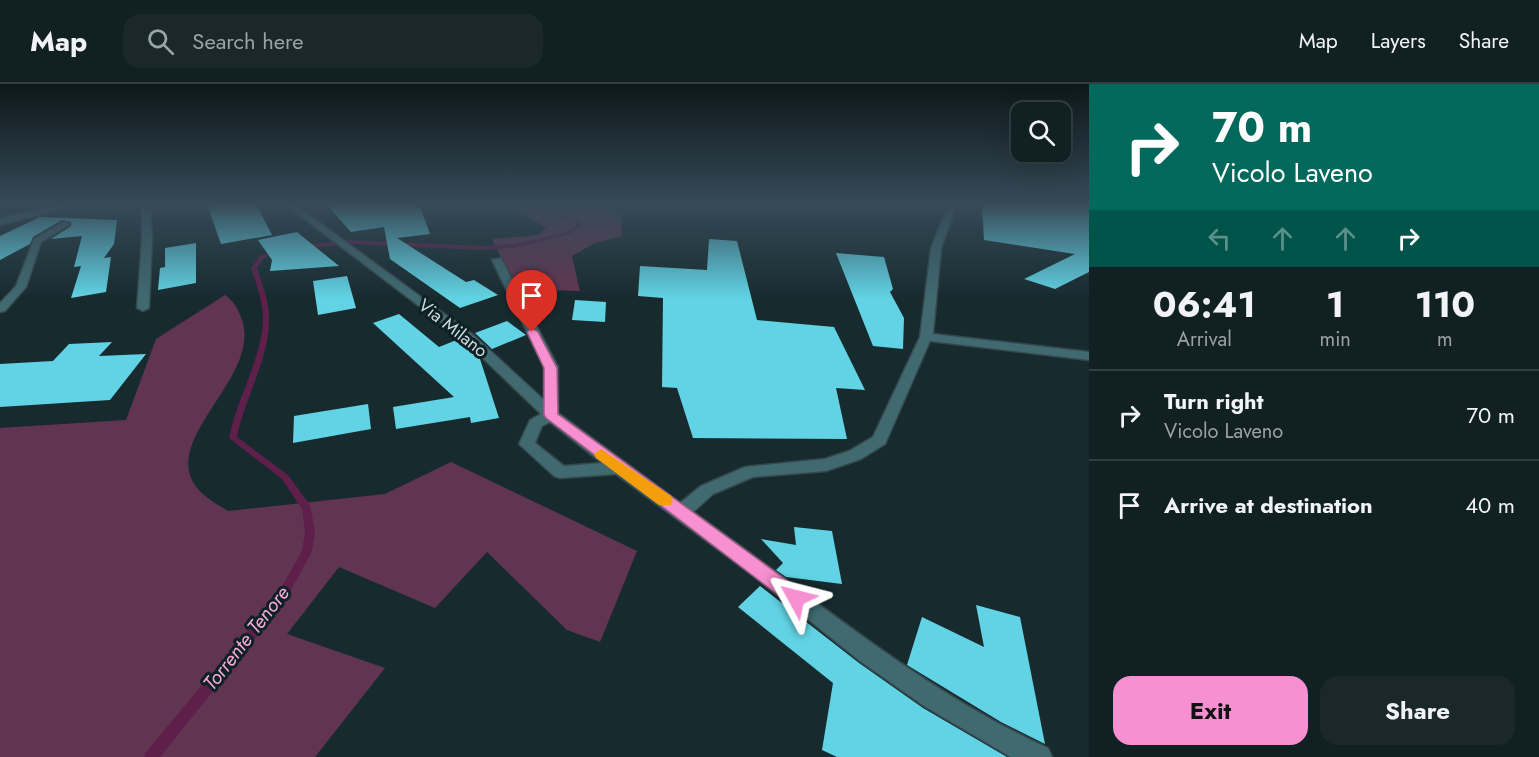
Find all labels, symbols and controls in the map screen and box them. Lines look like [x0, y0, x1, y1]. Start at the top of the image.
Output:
search box [123, 14, 543, 68]
text: Map [30, 21, 87, 62]
icon: search [144, 25, 177, 58]
text: Search here [192, 25, 304, 57]
text: Map [1299, 26, 1338, 56]
text: Layers [1371, 26, 1426, 56]
text: Share [1459, 26, 1509, 56]
text: 70 m [1212, 97, 1312, 158]
map controls [1011, 102, 1071, 162]
button: search [1011, 102, 1071, 162]
icon: right [1113, 108, 1191, 186]
text: Vicolo Laveno [1212, 153, 1373, 192]
icon: left [1203, 222, 1236, 255]
icon: ahead [1266, 222, 1299, 255]
icon: ahead [1329, 222, 1362, 255]
icon: right [1392, 222, 1425, 255]
pin [506, 270, 557, 332]
text: 06:41 [1153, 278, 1256, 330]
text: 1 [1326, 278, 1344, 330]
text: 110 [1415, 278, 1475, 330]
icon: arrive [515, 279, 548, 312]
street label: Via Milano [413, 293, 493, 364]
text: Arrival [1177, 325, 1232, 354]
text: min [1320, 325, 1351, 354]
text: m [1437, 325, 1453, 354]
text: Turn right [1164, 385, 1264, 417]
icon: right [1113, 399, 1146, 432]
text: 70 m [1466, 399, 1515, 431]
text: Vicolo Laveno [1164, 417, 1283, 446]
icon: arrive [1113, 489, 1146, 522]
text: Arrive at destination [1164, 489, 1373, 521]
text: 40 m [1465, 489, 1515, 521]
position arrow [764, 566, 828, 630]
water label: Torrente Tenore [196, 580, 297, 697]
button: Exit [1113, 676, 1308, 745]
button: Share [1320, 676, 1515, 745]

